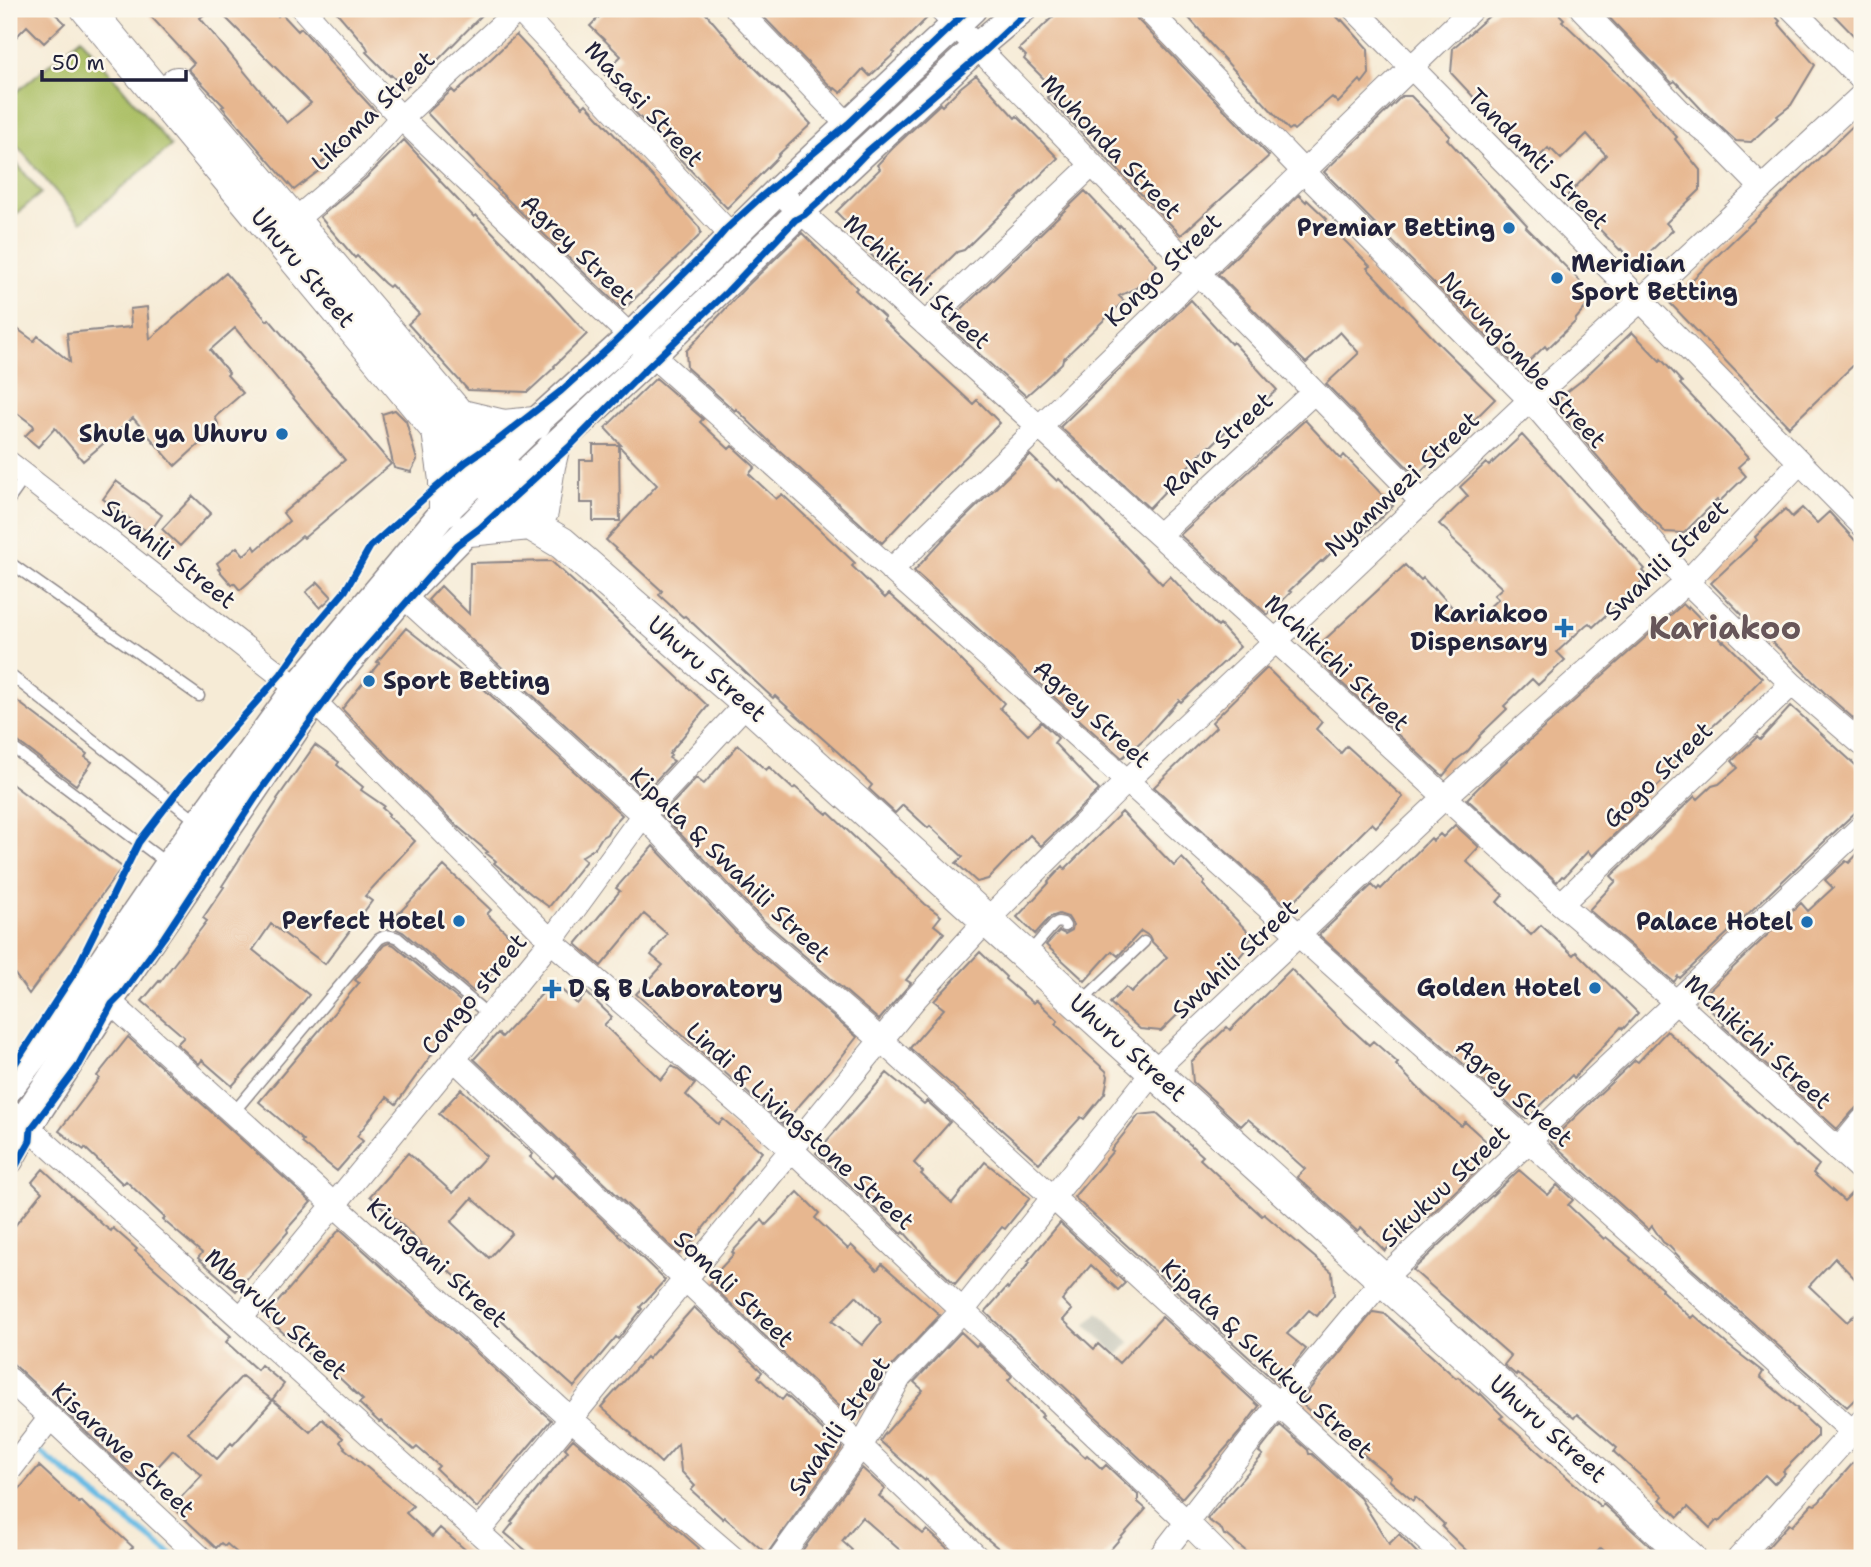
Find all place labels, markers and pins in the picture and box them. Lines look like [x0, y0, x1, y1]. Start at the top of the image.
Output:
place label: Premiar Betting [1297, 212, 1495, 244]
marker: Premiar Betting [1501, 220, 1517, 236]
place label: Meridian Sport Betting [1571, 248, 1738, 308]
marker: Meridian Sport Betting [1549, 270, 1565, 286]
place label: Shule ya Uhuru [79, 418, 268, 450]
marker: Shule ya Uhuru [274, 426, 290, 442]
place label: Kariakoo Dispensary [1410, 598, 1548, 658]
marker: Kariakoo Dispensary [1554, 618, 1574, 638]
place label: Sport Betting [383, 665, 550, 697]
marker: Sport Betting [361, 673, 377, 689]
place label: Perfect Hotel [282, 905, 445, 937]
place label: Palace Hotel [1636, 906, 1793, 938]
marker: Perfect Hotel [451, 913, 467, 929]
marker: Palace Hotel [1799, 914, 1815, 930]
place label: Golden Hotel [1416, 972, 1581, 1004]
place label: D & B Laboratory [568, 973, 783, 1005]
marker: D & B Laboratory [542, 979, 562, 999]
marker: Golden Hotel [1587, 980, 1603, 996]

